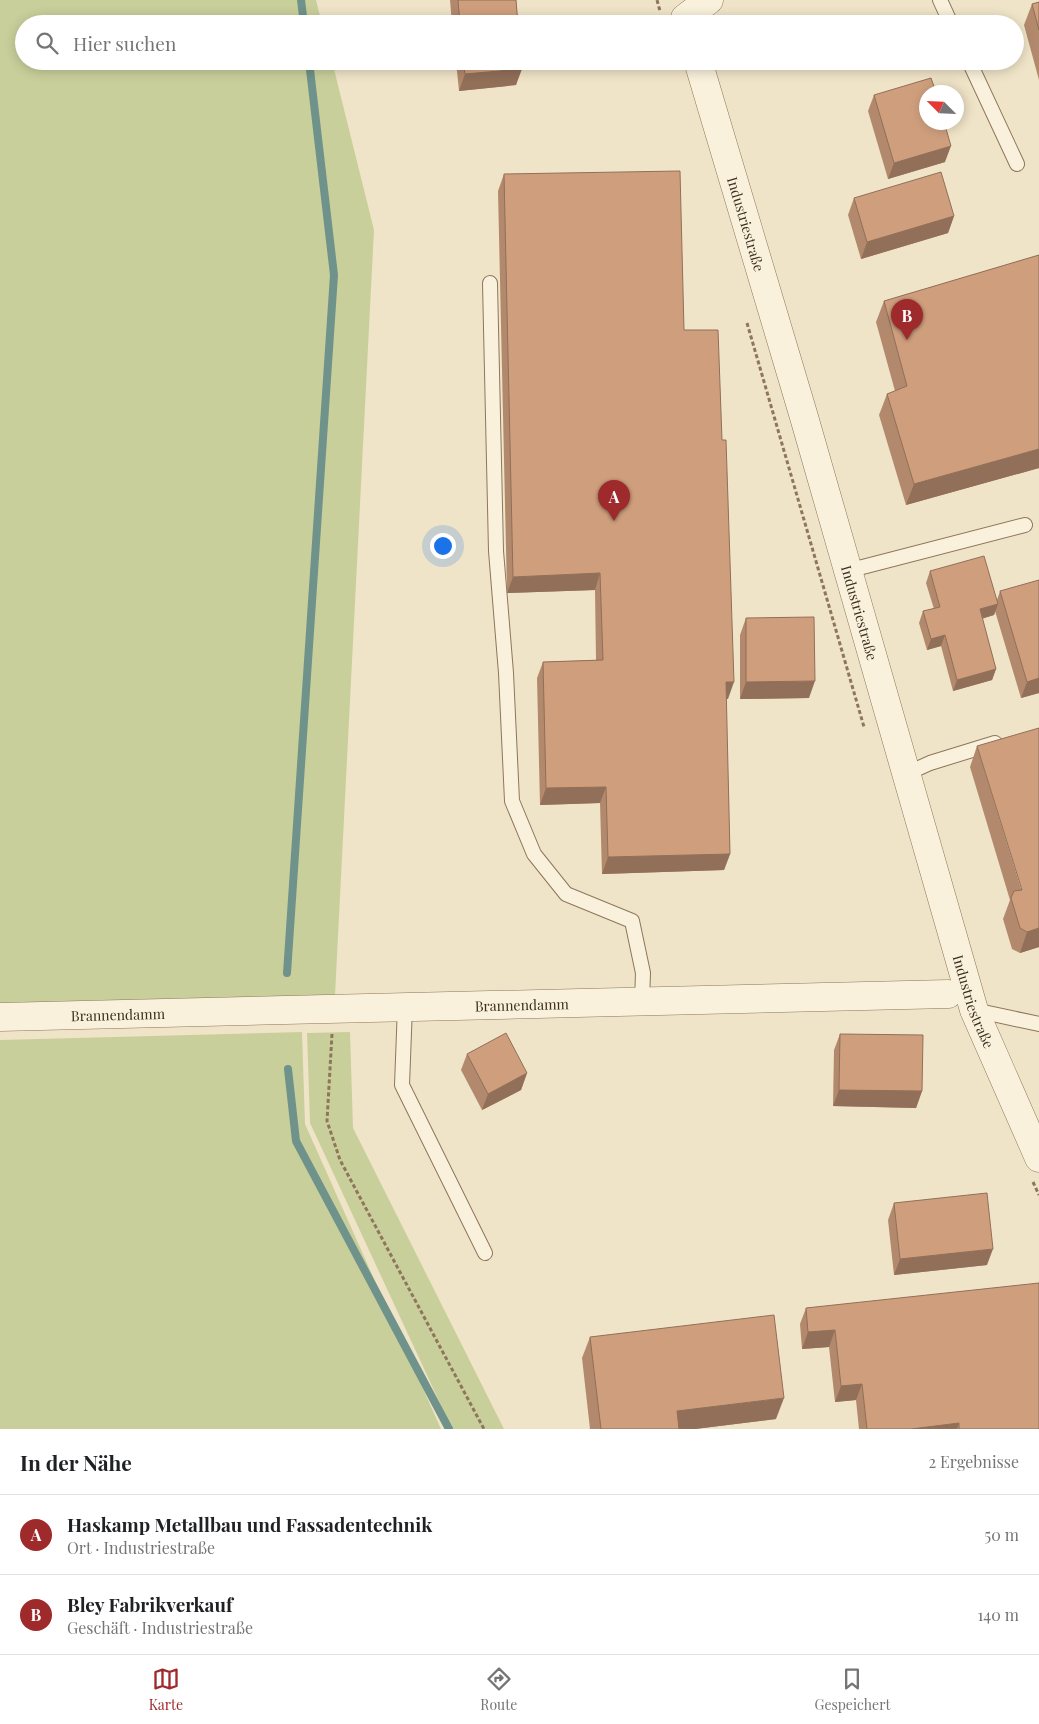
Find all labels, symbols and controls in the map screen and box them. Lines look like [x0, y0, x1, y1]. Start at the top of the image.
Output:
search box [15, 15, 1024, 70]
icon: search [33, 29, 61, 57]
text: Hier suchen [73, 30, 176, 56]
north arrow [919, 85, 964, 130]
street label: Industriestraße [723, 174, 770, 274]
pin: B [891, 299, 923, 340]
pin: A [598, 480, 630, 521]
your location [430, 533, 456, 559]
street label: Industriestraße [837, 563, 883, 662]
street label: Industriestraße [949, 952, 999, 1051]
street label: Brannendamm [475, 994, 570, 1015]
street label: Brannendamm [71, 1003, 166, 1025]
text: In der Nähe [20, 1448, 132, 1476]
text: 2 Ergebnisse [928, 1451, 1019, 1472]
text: Haskamp Metallbau und Fassadentechnik [67, 1511, 432, 1537]
text: A [31, 1524, 41, 1545]
text: 50 m [985, 1524, 1019, 1545]
text: Ort · Industriestraße [67, 1537, 215, 1558]
text: Bley Fabrikverkauf [67, 1591, 233, 1617]
text: B [31, 1604, 41, 1625]
text: 140 m [977, 1604, 1019, 1625]
text: Geschäft · Industriestraße [67, 1617, 253, 1638]
tab: Karte [149, 1665, 183, 1714]
tab: Route [480, 1665, 517, 1714]
tab: Gespeichert [815, 1665, 890, 1714]

